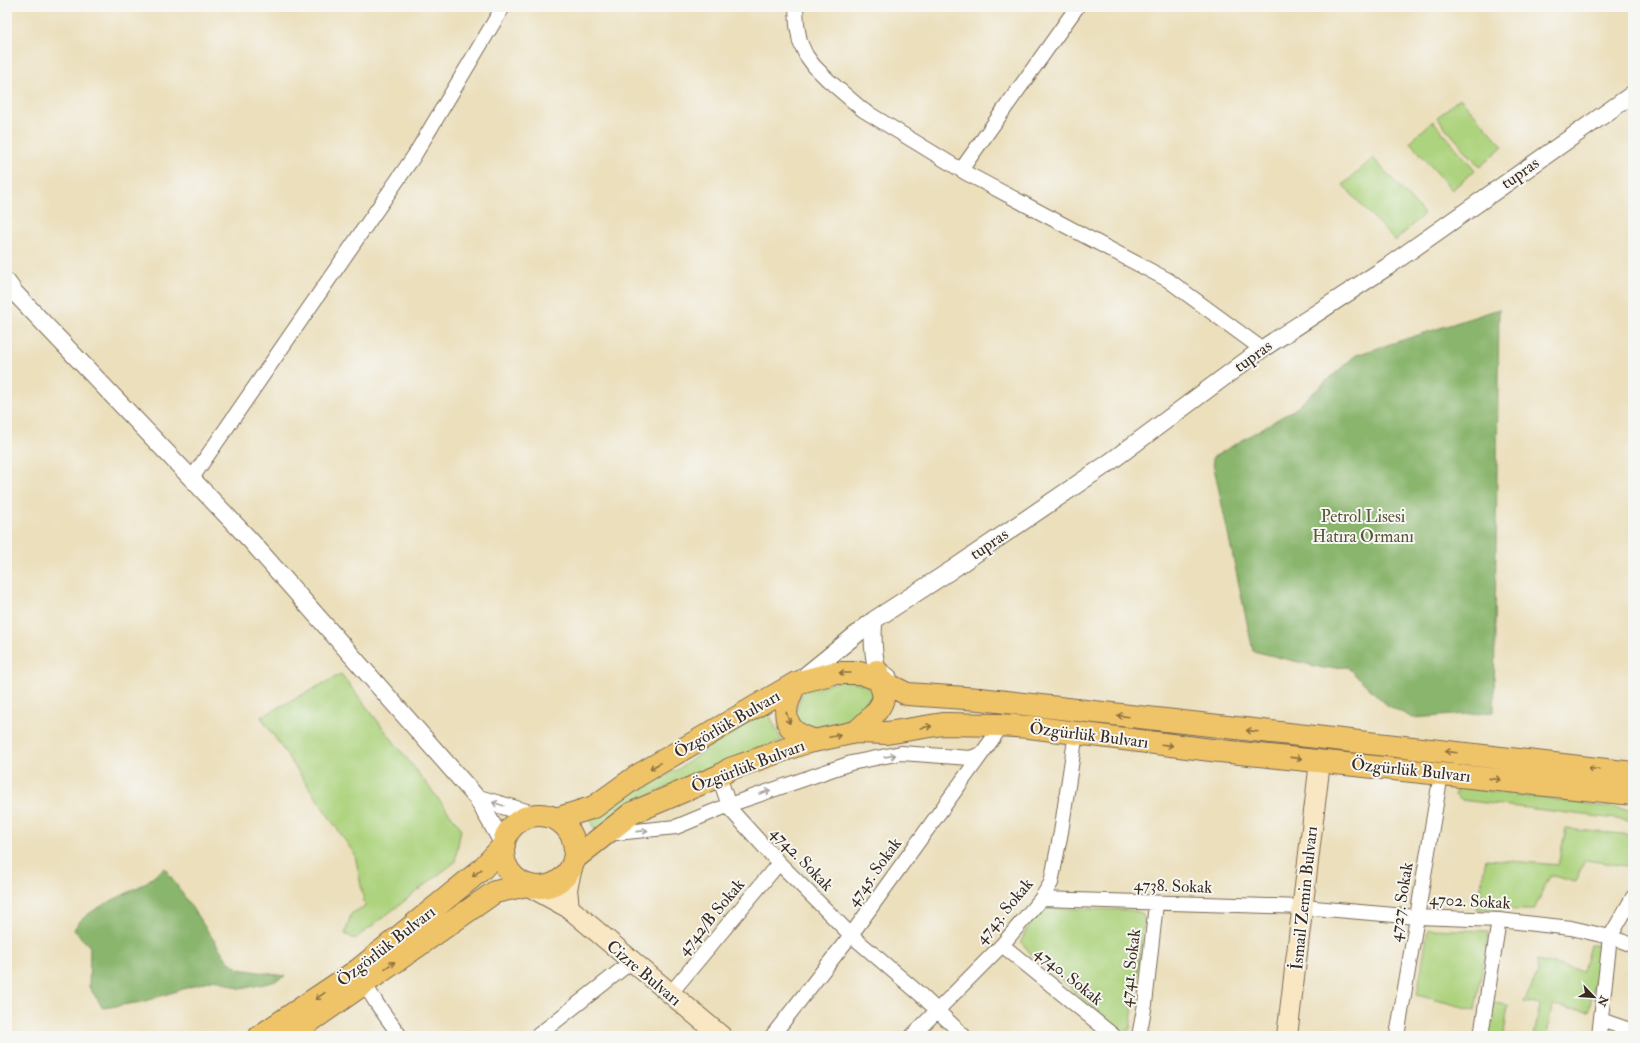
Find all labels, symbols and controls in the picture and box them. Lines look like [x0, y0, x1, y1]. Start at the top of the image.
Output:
street label: tupras [1497, 152, 1544, 194]
street label: tupras [1230, 335, 1277, 378]
park label: Petrol Lisesi Hatıra Ormanı [1312, 506, 1414, 547]
street label: tupras [966, 523, 1013, 565]
one-way arrow [839, 669, 852, 677]
street label: Özgörlük Bulvarı [670, 684, 784, 763]
one-way arrow [785, 711, 792, 724]
one-way arrow [1117, 712, 1130, 720]
street label: Özgürlük Bulvarı [1028, 716, 1150, 753]
one-way arrow [919, 723, 932, 731]
one-way arrow [1246, 727, 1259, 735]
one-way arrow [828, 732, 841, 740]
street label: Özgürlük Bulvarı [688, 734, 808, 797]
one-way arrow [1160, 741, 1173, 748]
one-way arrow [1445, 748, 1458, 756]
one-way arrow [883, 751, 896, 759]
street label: Özgürlük Bulvarı [1350, 752, 1472, 787]
one-way arrow [1289, 755, 1302, 762]
one-way arrow [649, 763, 661, 771]
one-way arrow [1588, 765, 1601, 773]
one-way arrow [1488, 776, 1501, 783]
one-way arrow [759, 787, 771, 795]
one-way arrow [492, 800, 505, 807]
street label: 4742. Sokak [766, 822, 838, 896]
street label: İsmail Zemin Bulvarı [1285, 824, 1322, 971]
one-way arrow [635, 827, 648, 834]
street label: 4745. Sokak [842, 833, 906, 911]
street label: 4727. Sokak [1384, 861, 1418, 943]
one-way arrow [472, 869, 483, 878]
street label: 4742/B Sokak [673, 874, 749, 960]
street label: 4743. Sokak [970, 874, 1038, 948]
street label: 4738. Sokak [1133, 874, 1213, 898]
street label: 4702. Sokak [1429, 888, 1511, 914]
street label: Özgörlük Bulvarı [332, 900, 440, 991]
street label: 4741. Sokak [1115, 928, 1145, 1008]
street label: Cizre Bulvarı [602, 936, 686, 1011]
street label: 4740. Sokak [1031, 942, 1107, 1010]
one-way arrow [384, 961, 395, 969]
north arrow [1574, 977, 1614, 1017]
one-way arrow [315, 992, 326, 1000]
text: N [1594, 993, 1611, 1009]

